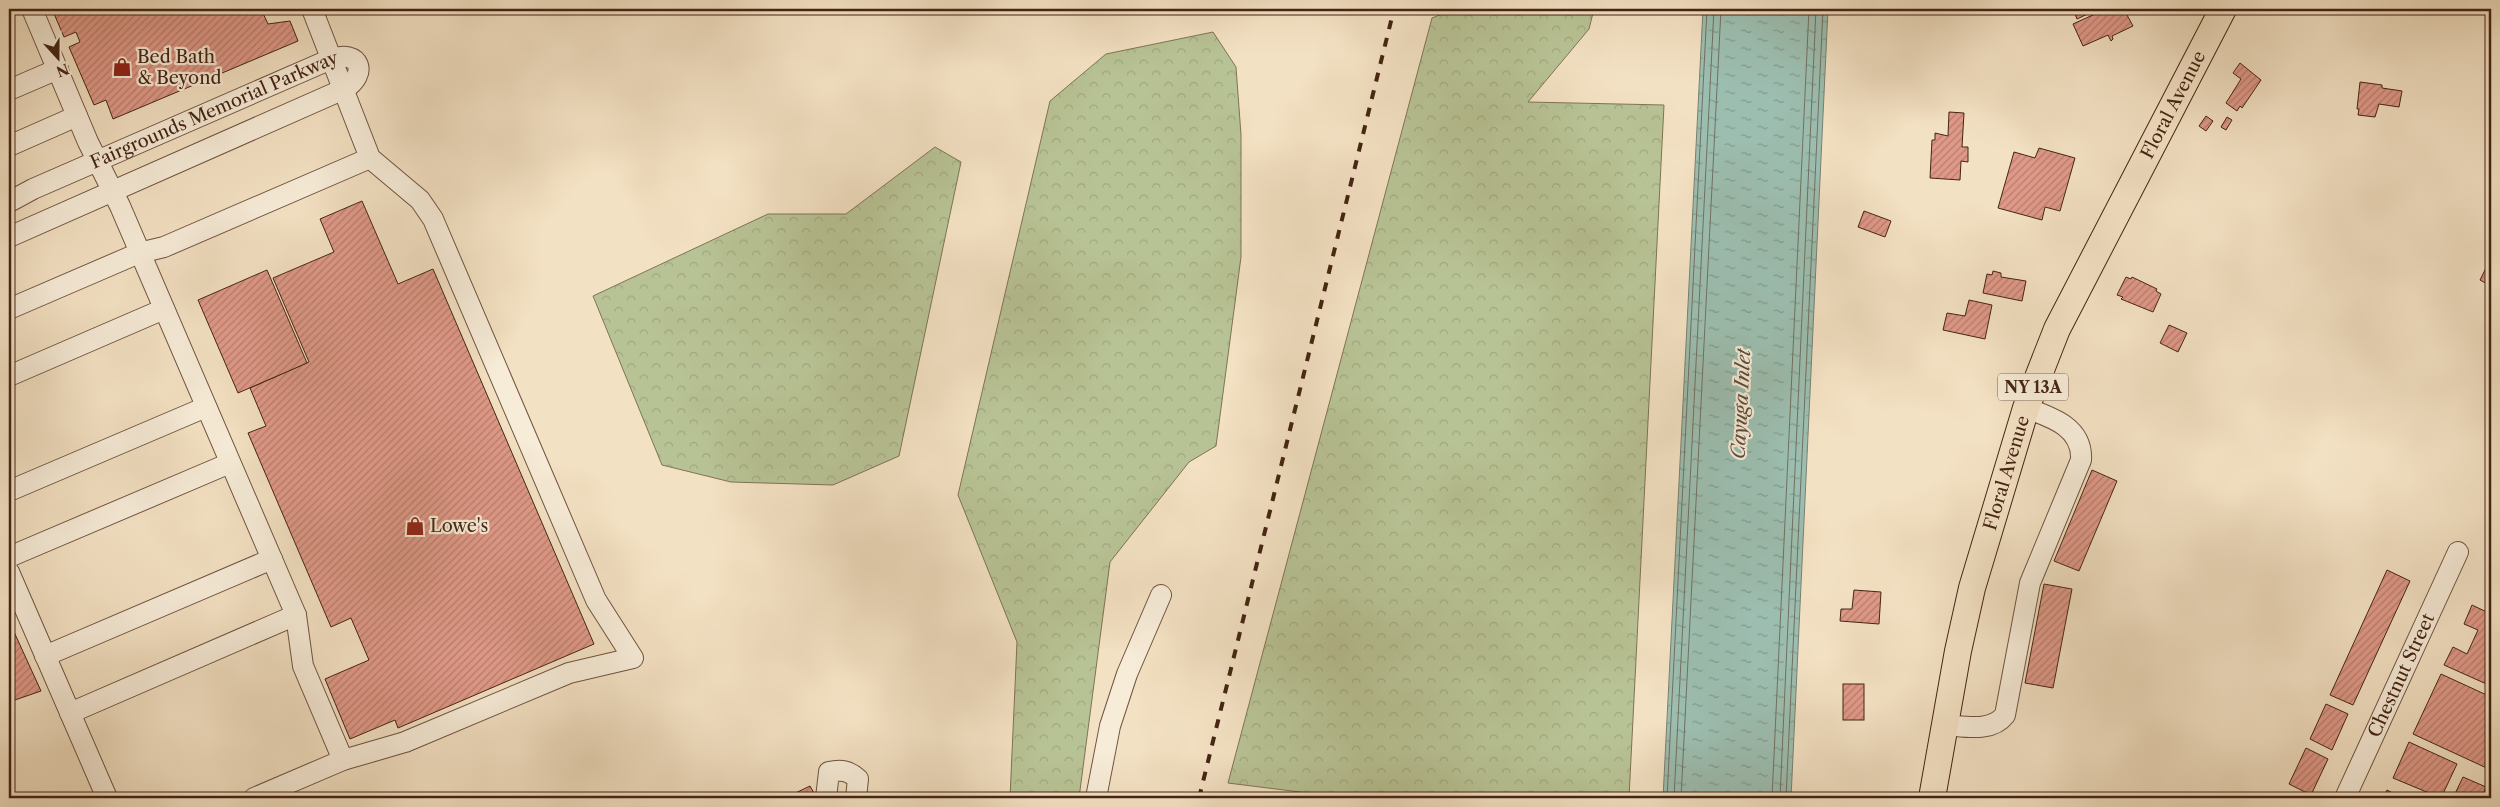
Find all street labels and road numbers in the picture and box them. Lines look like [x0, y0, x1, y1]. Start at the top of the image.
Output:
street label: Fairgrounds Memorial Parkway [87, 46, 342, 174]
street label: Floral Avenue [2136, 47, 2210, 163]
road number: NY 13A [1998, 374, 2068, 401]
street label: Floral Avenue [1979, 413, 2034, 533]
street label: Chestnut Street [2363, 609, 2440, 741]

